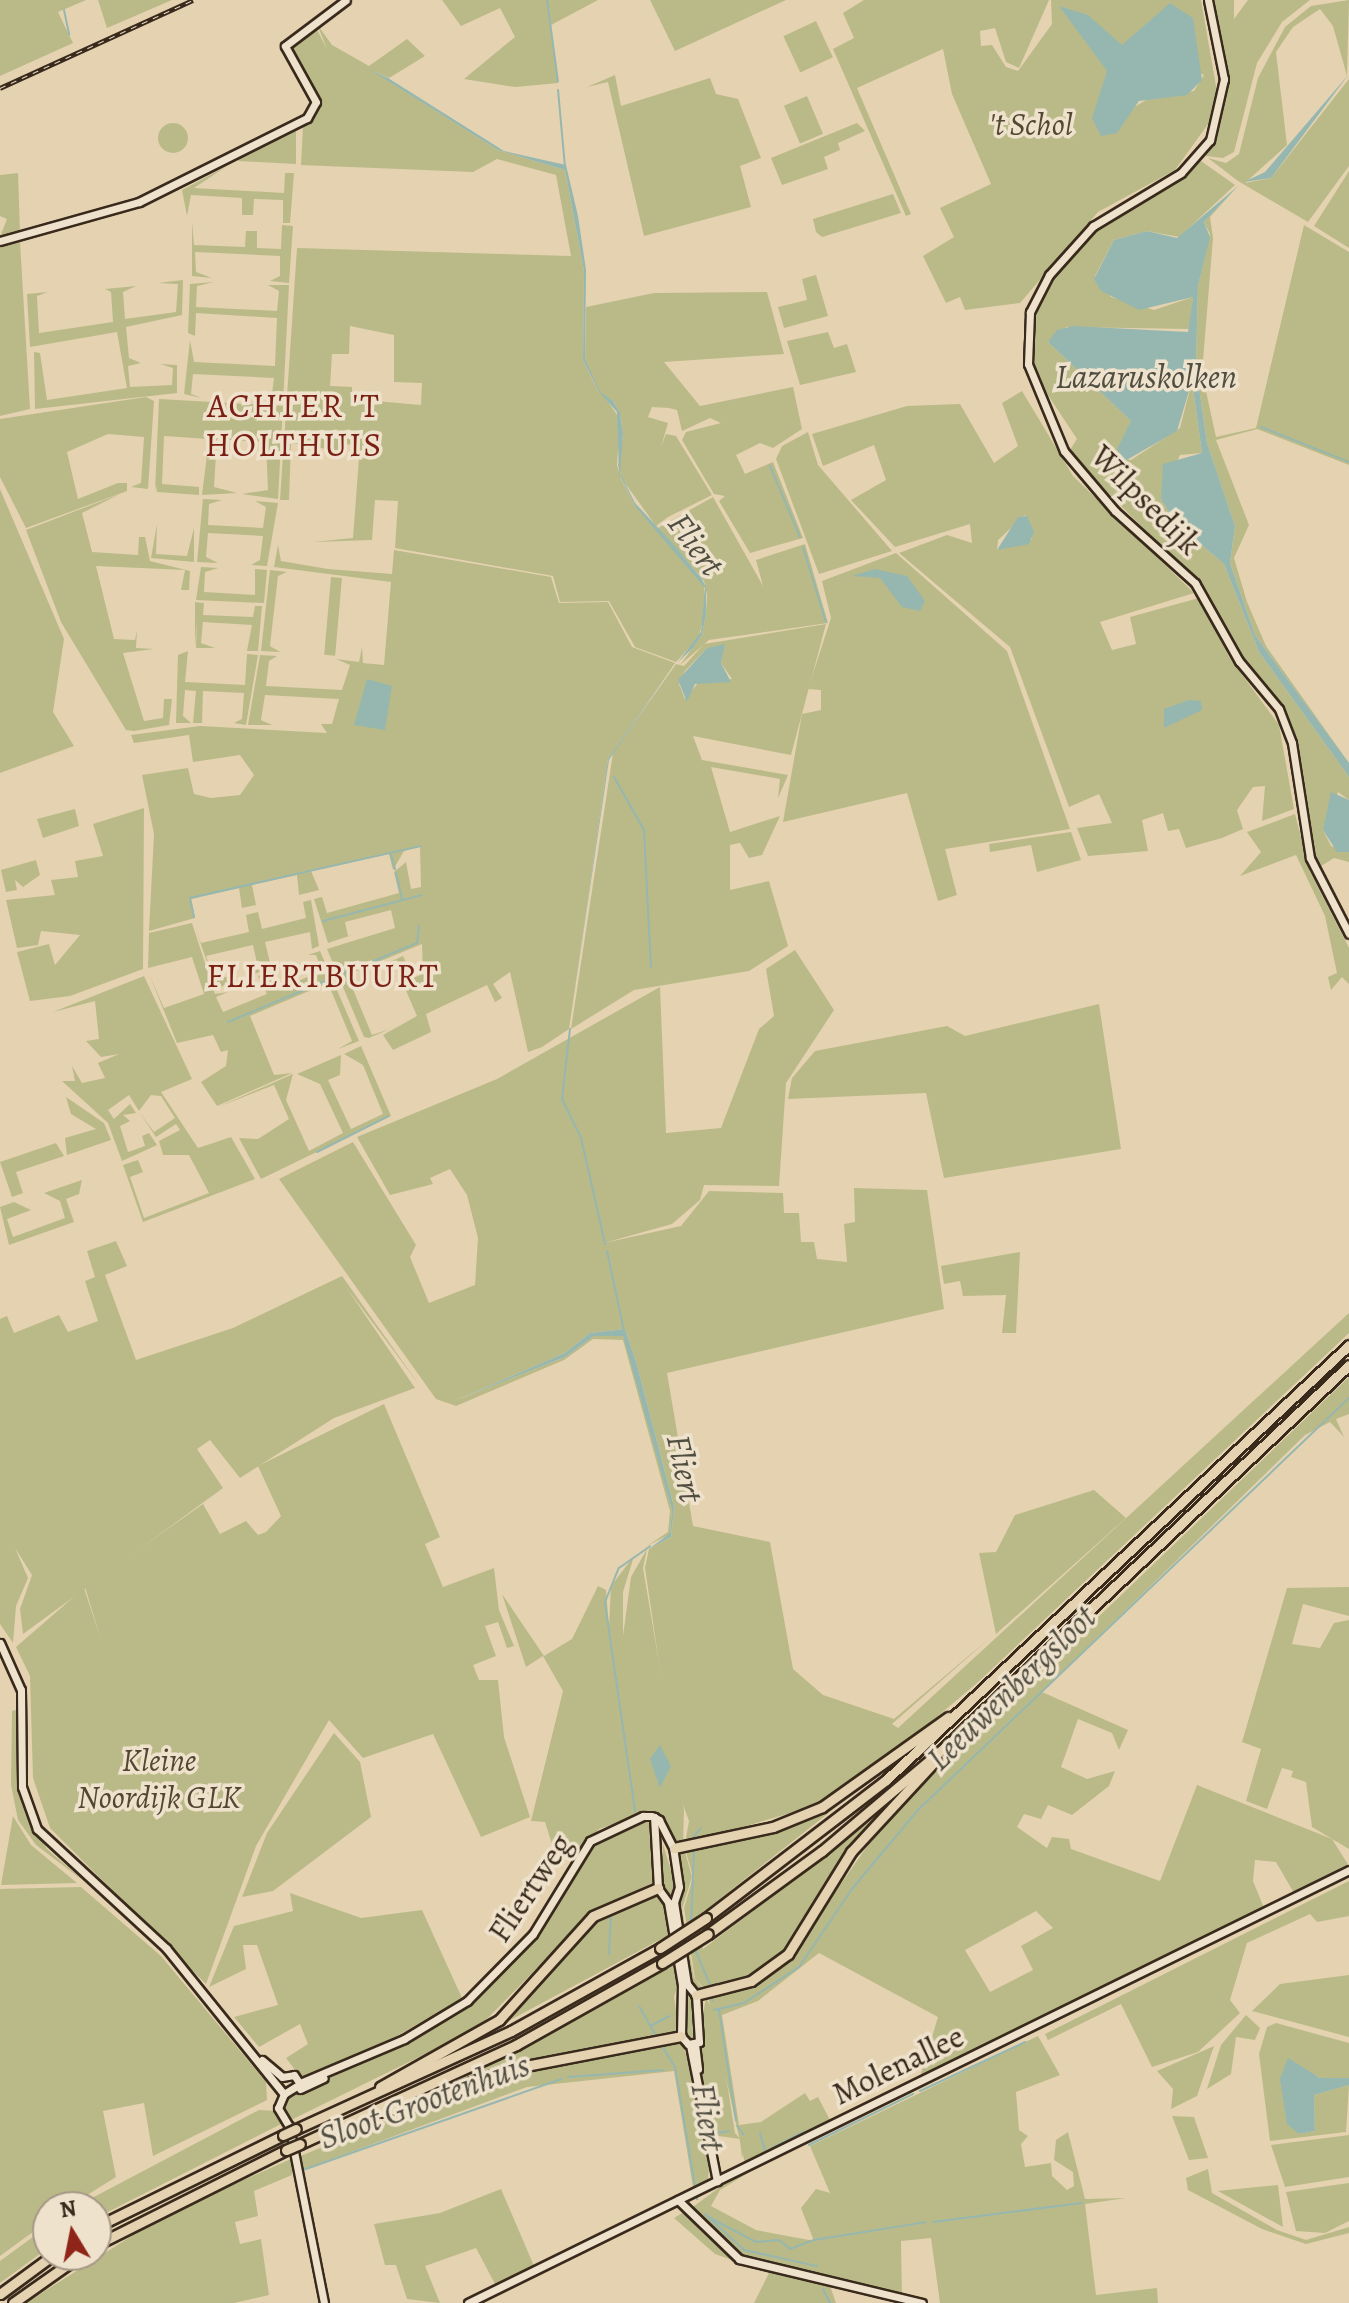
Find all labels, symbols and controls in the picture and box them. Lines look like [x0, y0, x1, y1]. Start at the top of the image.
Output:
park label: 't Schol [989, 105, 1073, 143]
water label: Lazaruskolken [1055, 357, 1237, 397]
district label: ACHTER 'T HOLTHUIS [205, 385, 383, 464]
street label: Wilpsedijk [1083, 437, 1209, 563]
water label: Fliert [660, 505, 732, 583]
district label: FLIERTBUURT [206, 956, 440, 996]
water label: Fliert [658, 1431, 712, 1505]
water label: Leeuwenbergsloot [918, 1597, 1104, 1779]
park label: Kleine Noordijk GLK [77, 1742, 241, 1817]
street label: Fliertweg [480, 1826, 580, 1950]
street label: Molenallee [826, 2017, 970, 2113]
water label: Sloot Grootenhuis [313, 2044, 535, 2158]
water label: Fliert [683, 2080, 733, 2154]
north arrow [32, 2191, 112, 2271]
text: N [58, 2193, 79, 2225]

